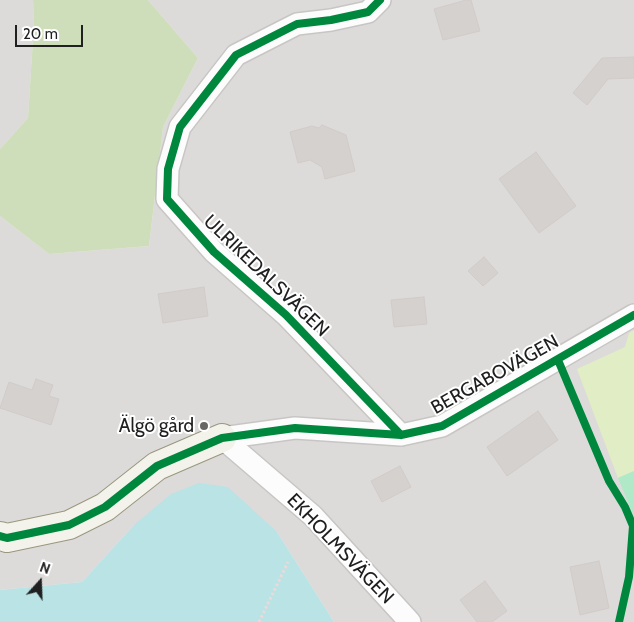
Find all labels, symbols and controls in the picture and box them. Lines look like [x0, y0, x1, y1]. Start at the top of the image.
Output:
scale bar [18, 15, 85, 47]
text: 20 m [23, 25, 58, 43]
street label: ULRIKEDALSVÄGEN [199, 210, 333, 342]
street label: BERGABOVÄGEN [427, 331, 563, 419]
place label: Älgö gård [119, 415, 194, 437]
marker: Älgö gård [198, 420, 210, 432]
street label: EKHOLMSVÄGEN [282, 489, 398, 609]
north arrow [15, 557, 65, 607]
text: N [37, 558, 53, 578]

